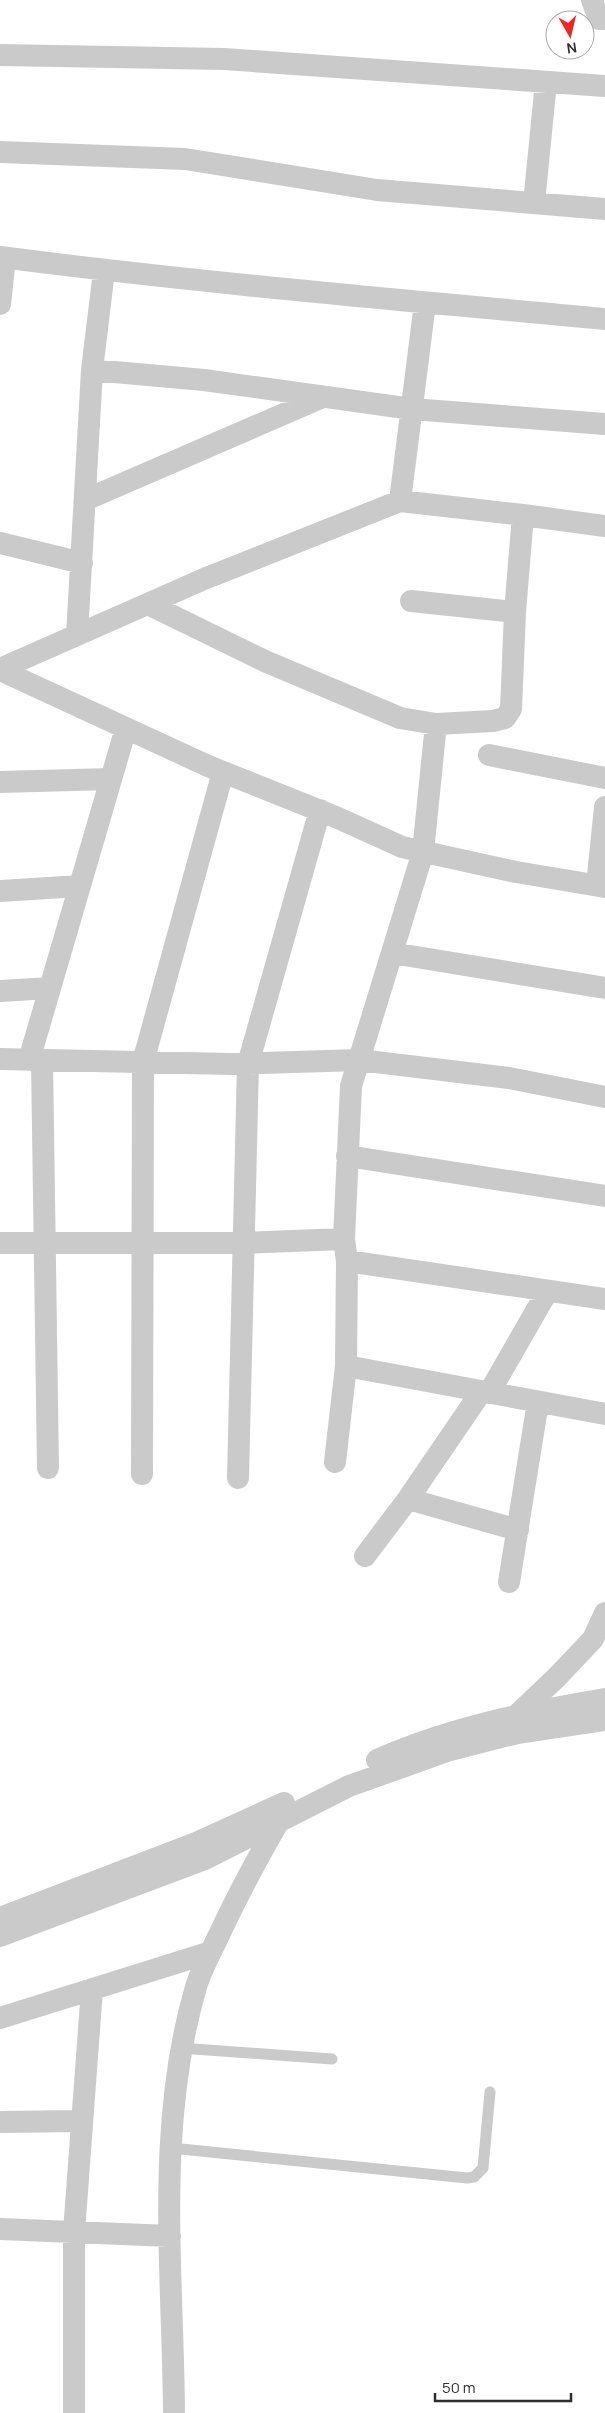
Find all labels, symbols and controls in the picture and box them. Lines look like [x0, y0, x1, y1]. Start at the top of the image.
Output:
north arrow [545, 10, 595, 60]
text: N [566, 38, 578, 58]
scale bar [435, 2370, 571, 2402]
text: 50 m [442, 2377, 476, 2398]

